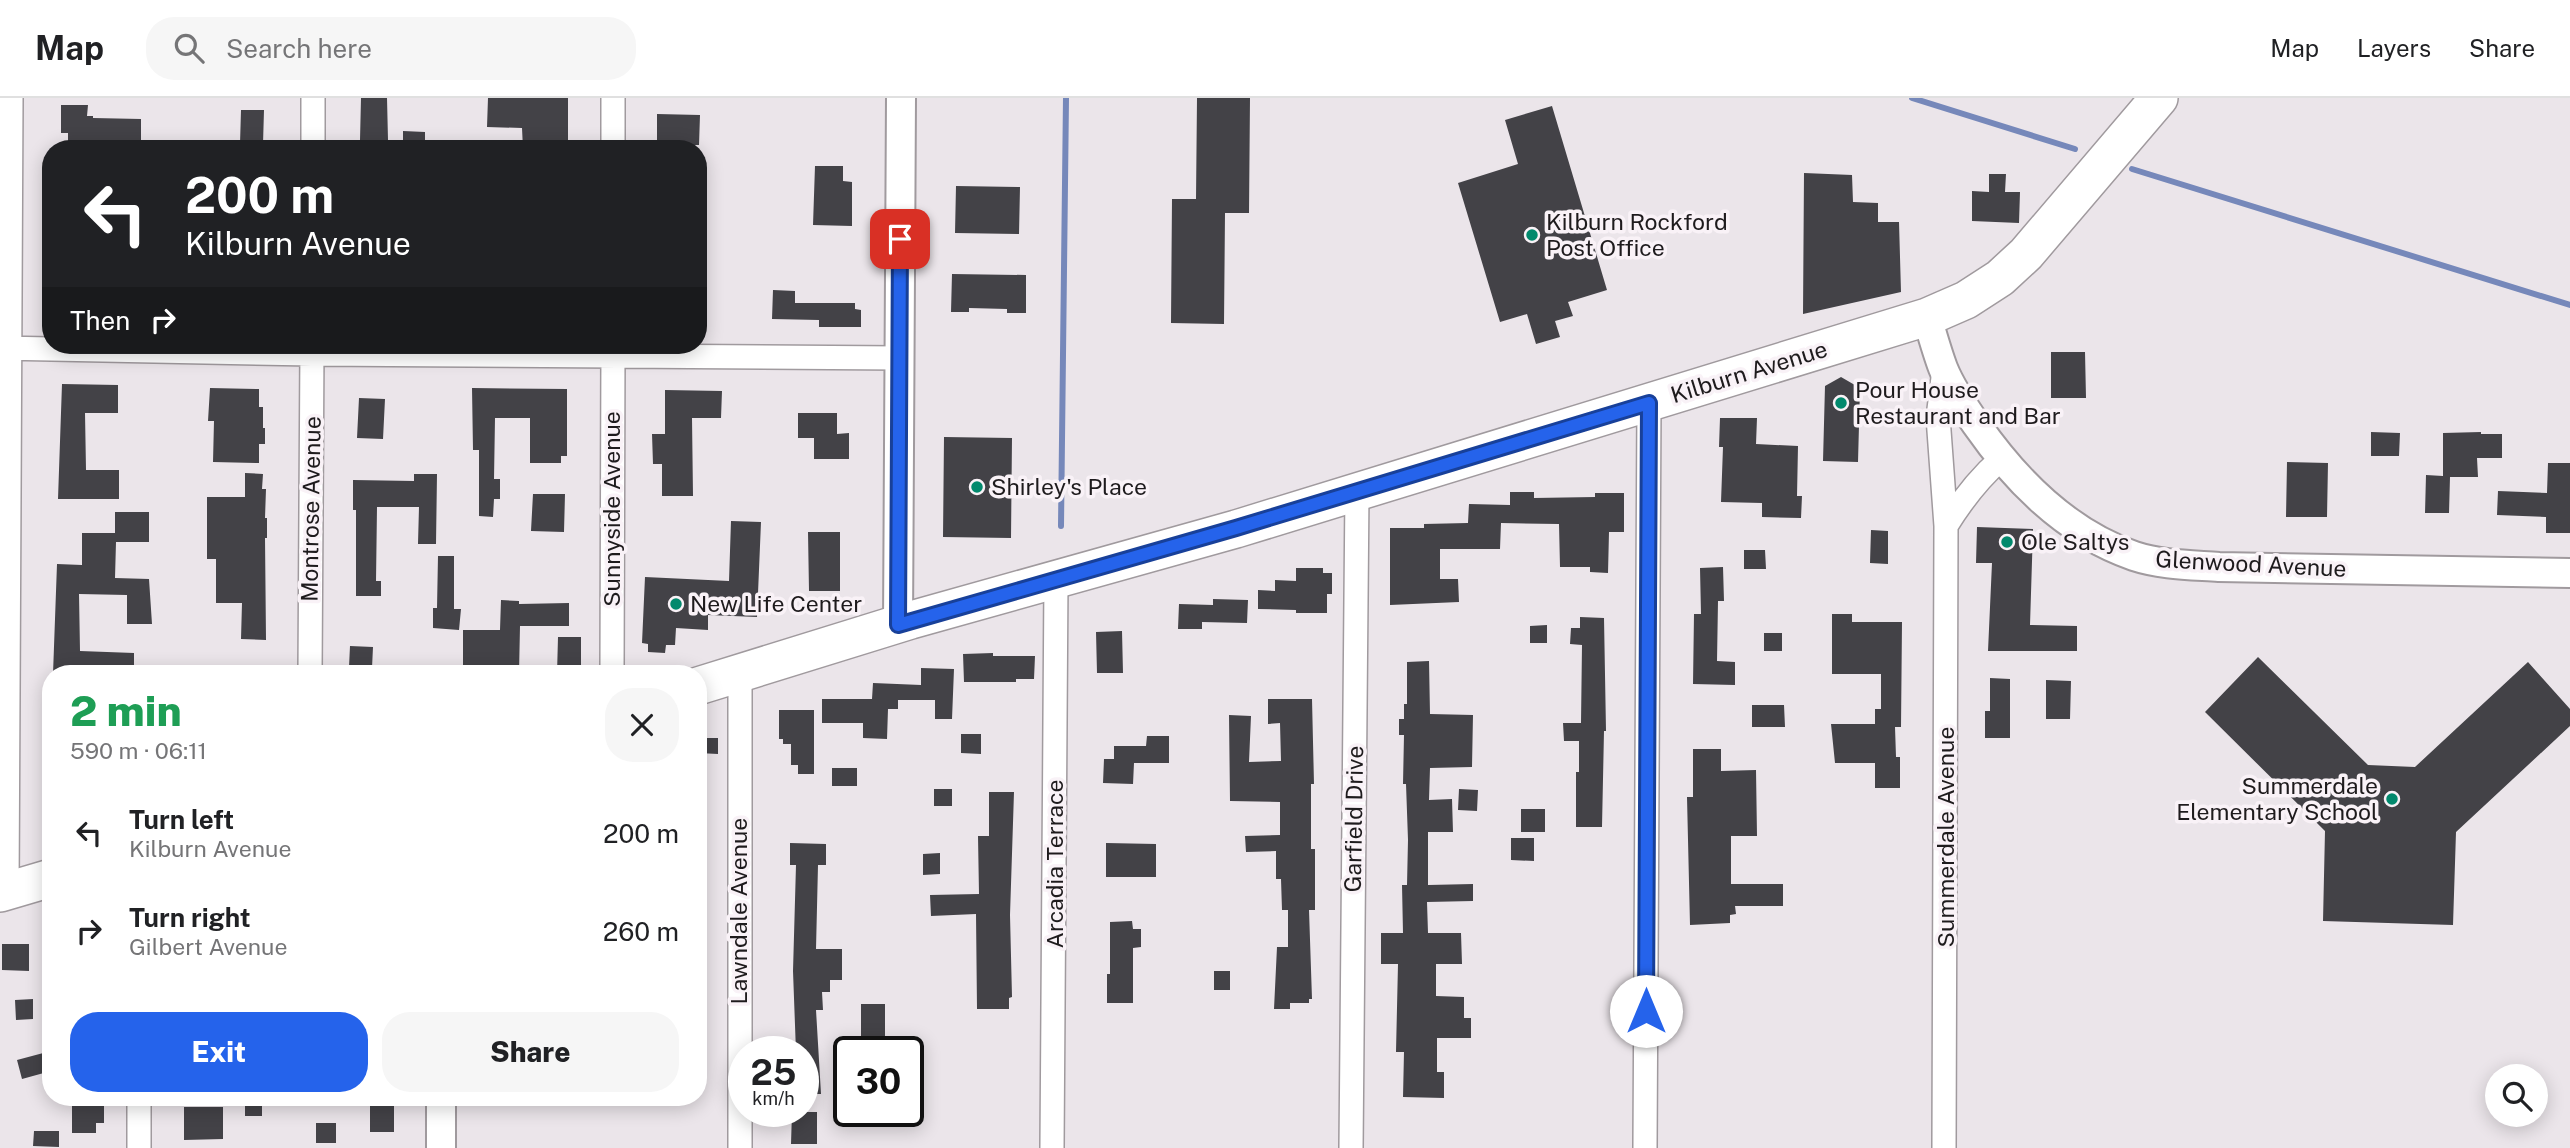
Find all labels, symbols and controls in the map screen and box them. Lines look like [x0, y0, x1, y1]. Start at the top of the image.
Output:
search box [146, 17, 636, 80]
text: Map [35, 29, 104, 67]
icon: search [170, 29, 208, 67]
text: Search here [226, 33, 372, 64]
text: Map [2270, 34, 2319, 62]
text: Layers [2357, 34, 2431, 62]
text: Share [2469, 34, 2535, 62]
text: 200 m [185, 166, 334, 224]
icon: left [70, 168, 161, 259]
place label: Kilburn Rockford Post Office [1546, 208, 1728, 261]
pin [870, 209, 930, 269]
icon: arrive [881, 220, 919, 258]
text: Kilburn Avenue [185, 225, 411, 262]
marker: Kilburn Rockford Post Office [1524, 227, 1540, 243]
icon: right [144, 301, 182, 339]
text: Then [70, 305, 130, 336]
street label: Kilburn Avenue [1667, 335, 1830, 408]
place label: Pour House Restaurant and Bar [1855, 376, 2061, 429]
marker: Pour House Restaurant and Bar [1833, 395, 1849, 411]
street label: Sunnyside Avenue [598, 411, 625, 607]
street label: Montrose Avenue [295, 416, 326, 602]
place label: Shirley's Place [991, 473, 1147, 500]
marker: Shirley's Place [969, 479, 985, 495]
place label: Ole Saltys [2021, 528, 2129, 555]
marker: Ole Saltys [1999, 534, 2015, 550]
street label: Glenwood Avenue [2155, 545, 2347, 582]
place label: New Life Center [690, 590, 862, 617]
marker: New Life Center [668, 596, 684, 612]
text: 2 min [70, 686, 182, 735]
button: close [605, 688, 679, 762]
street label: Summerdale Avenue [1932, 727, 1959, 947]
text: 590 m · 06:11 [70, 737, 207, 764]
street label: Garfield Drive [1339, 745, 1368, 893]
place label: Summerdale Elementary School [2176, 772, 2378, 825]
street label: Arcadia Terrace [1041, 780, 1068, 948]
marker: Summerdale Elementary School [2384, 791, 2400, 807]
text: Turn left [129, 804, 234, 835]
icon: left [70, 814, 108, 852]
text: 200 m [603, 818, 679, 849]
street label: Lawndale Avenue [725, 818, 752, 1004]
text: Kilburn Avenue [129, 835, 291, 862]
text: Turn right [129, 902, 251, 933]
icon: right [70, 912, 108, 950]
text: 260 m [603, 916, 679, 947]
text: Gilbert Avenue [129, 933, 288, 960]
position arrow [1609, 974, 1683, 1048]
button: Exit [70, 1012, 368, 1092]
button: Share [382, 1012, 679, 1092]
speed limit sign: 30 [833, 1036, 924, 1127]
text: 25 [751, 1052, 796, 1093]
map controls [2485, 1064, 2548, 1127]
button: search [2485, 1064, 2548, 1127]
text: km/h [752, 1088, 795, 1109]

